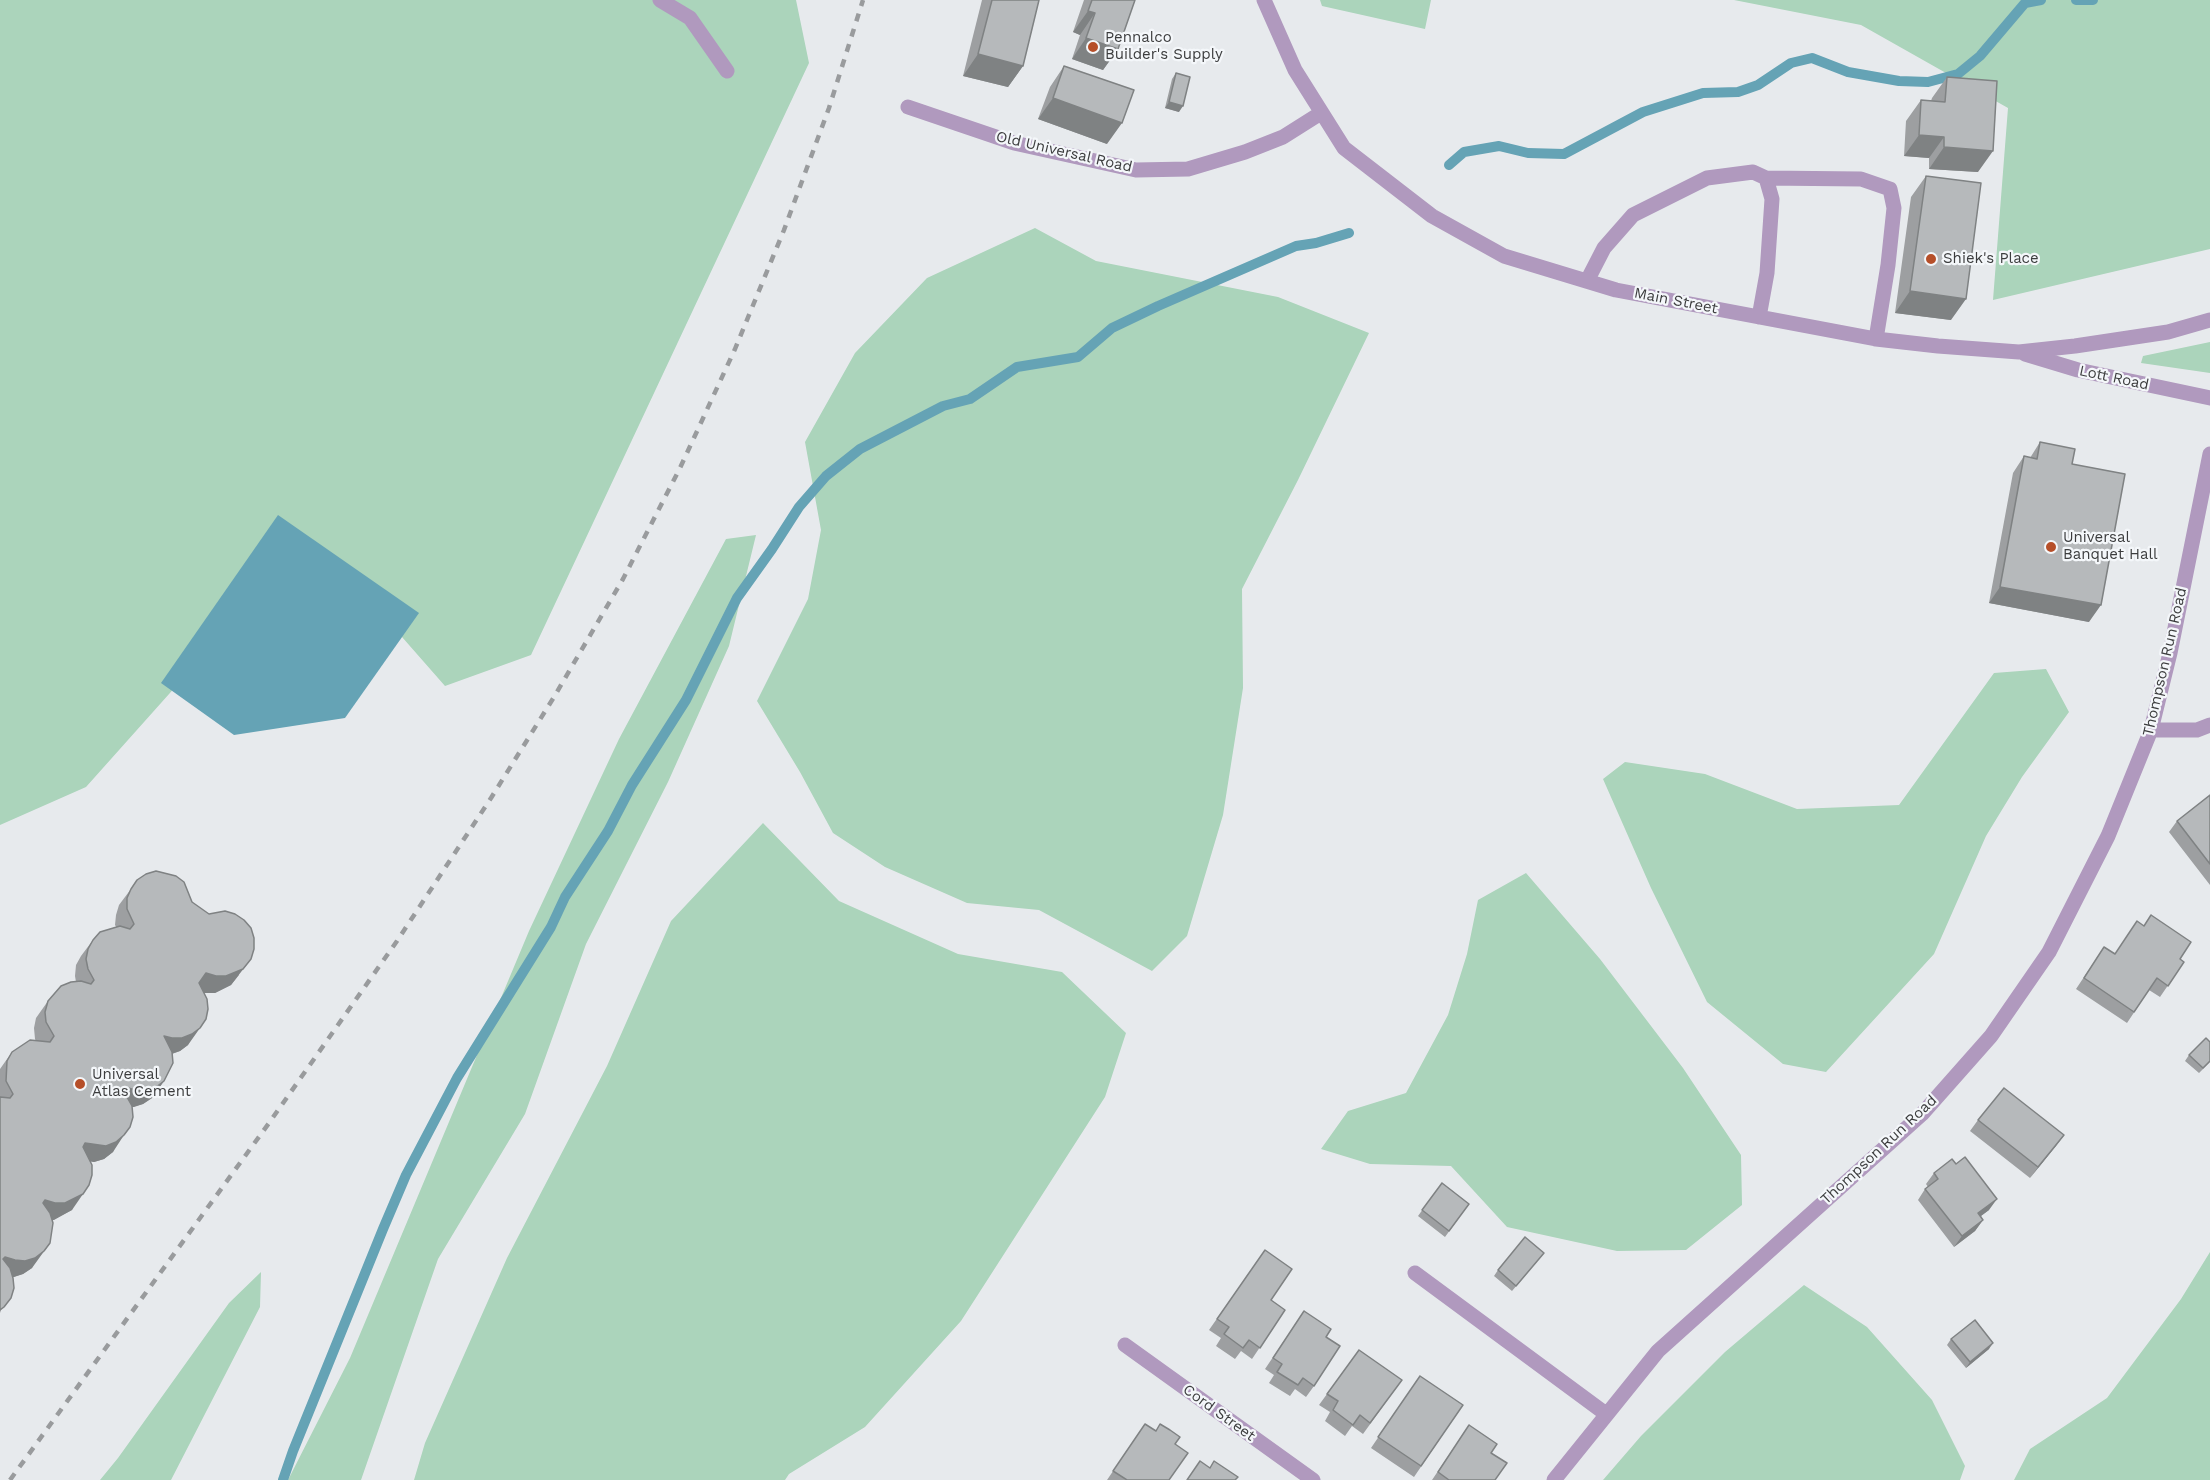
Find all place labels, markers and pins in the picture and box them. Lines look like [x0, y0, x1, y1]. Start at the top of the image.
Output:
place label: Pennalco Builder's Supply [1105, 29, 1223, 64]
marker: Pennalco Builder's Supply [1086, 40, 1100, 54]
place label: Shiek's Place [1943, 250, 2039, 268]
marker: Shiek's Place [1924, 252, 1938, 266]
place label: Universal Banquet Hall [2063, 529, 2158, 564]
marker: Universal Banquet Hall [2044, 540, 2058, 554]
place label: Universal Atlas Cement [92, 1066, 191, 1101]
marker: Universal Atlas Cement [73, 1077, 87, 1091]

